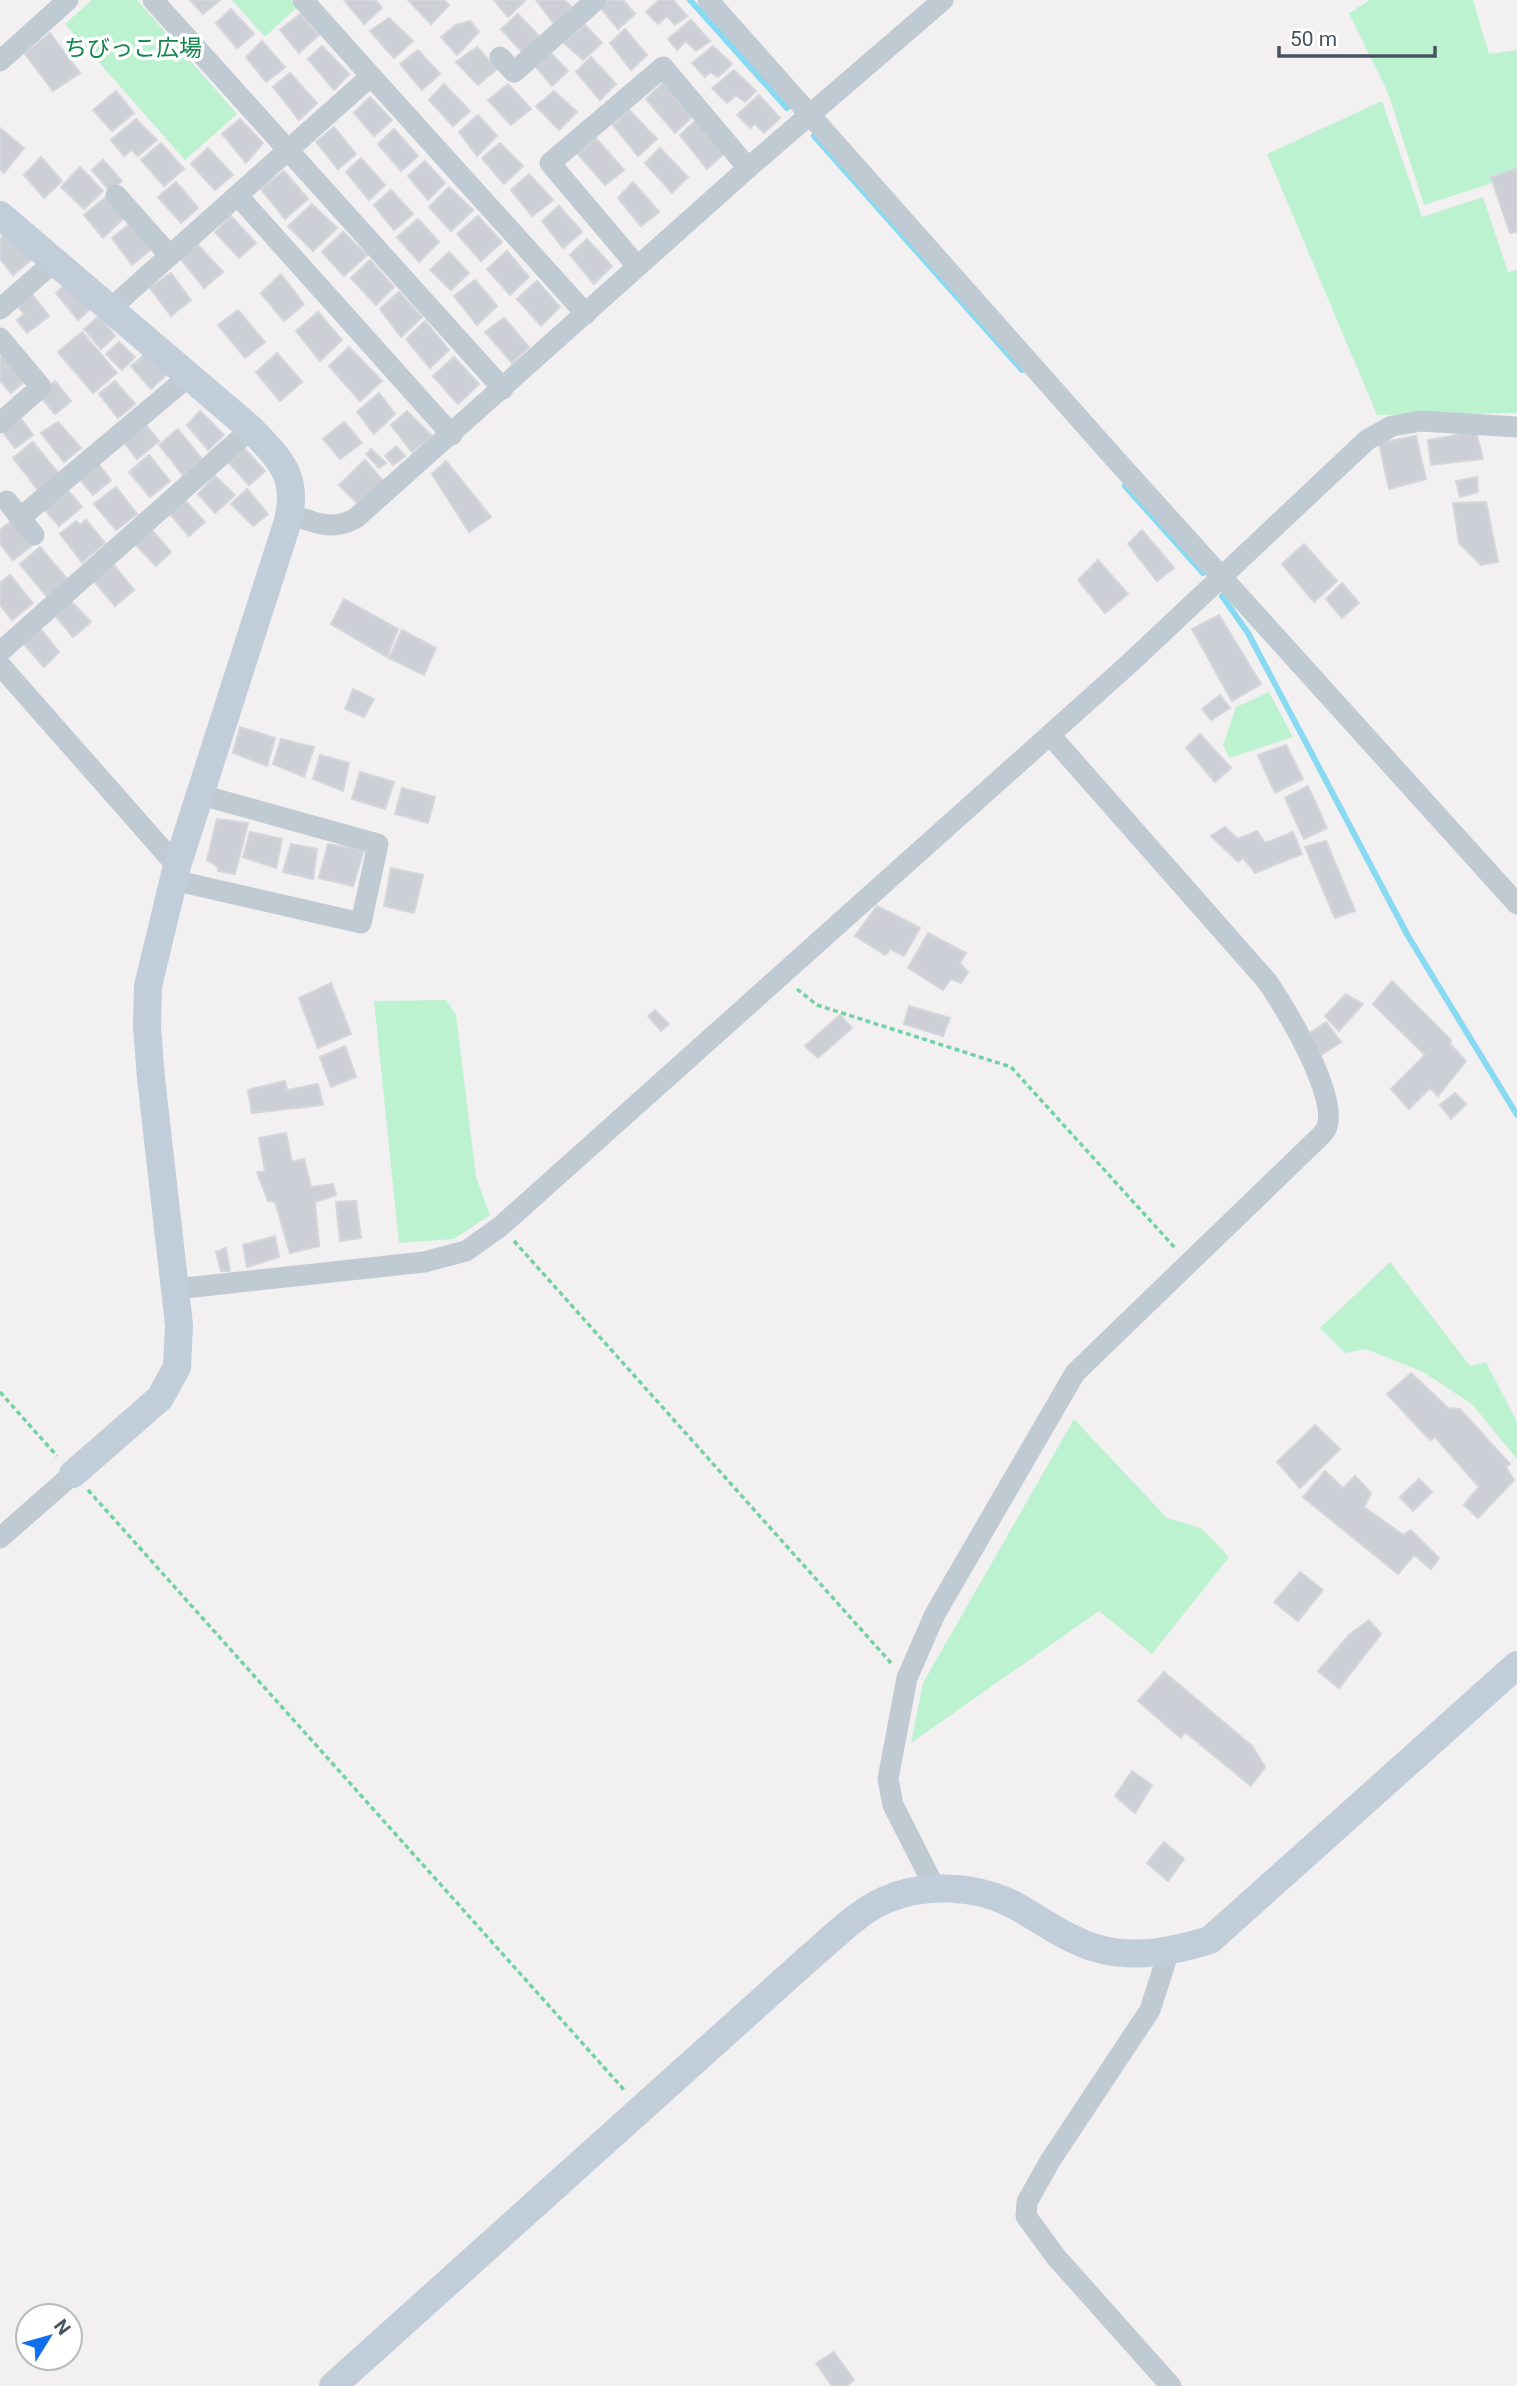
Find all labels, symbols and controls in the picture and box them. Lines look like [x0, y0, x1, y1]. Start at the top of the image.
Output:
scale bar [1279, 14, 1435, 58]
text: 50 m [1290, 27, 1337, 51]
park label: ちびっこ広場 [64, 35, 202, 62]
north arrow [14, 2302, 84, 2372]
text: N [49, 2315, 75, 2339]

